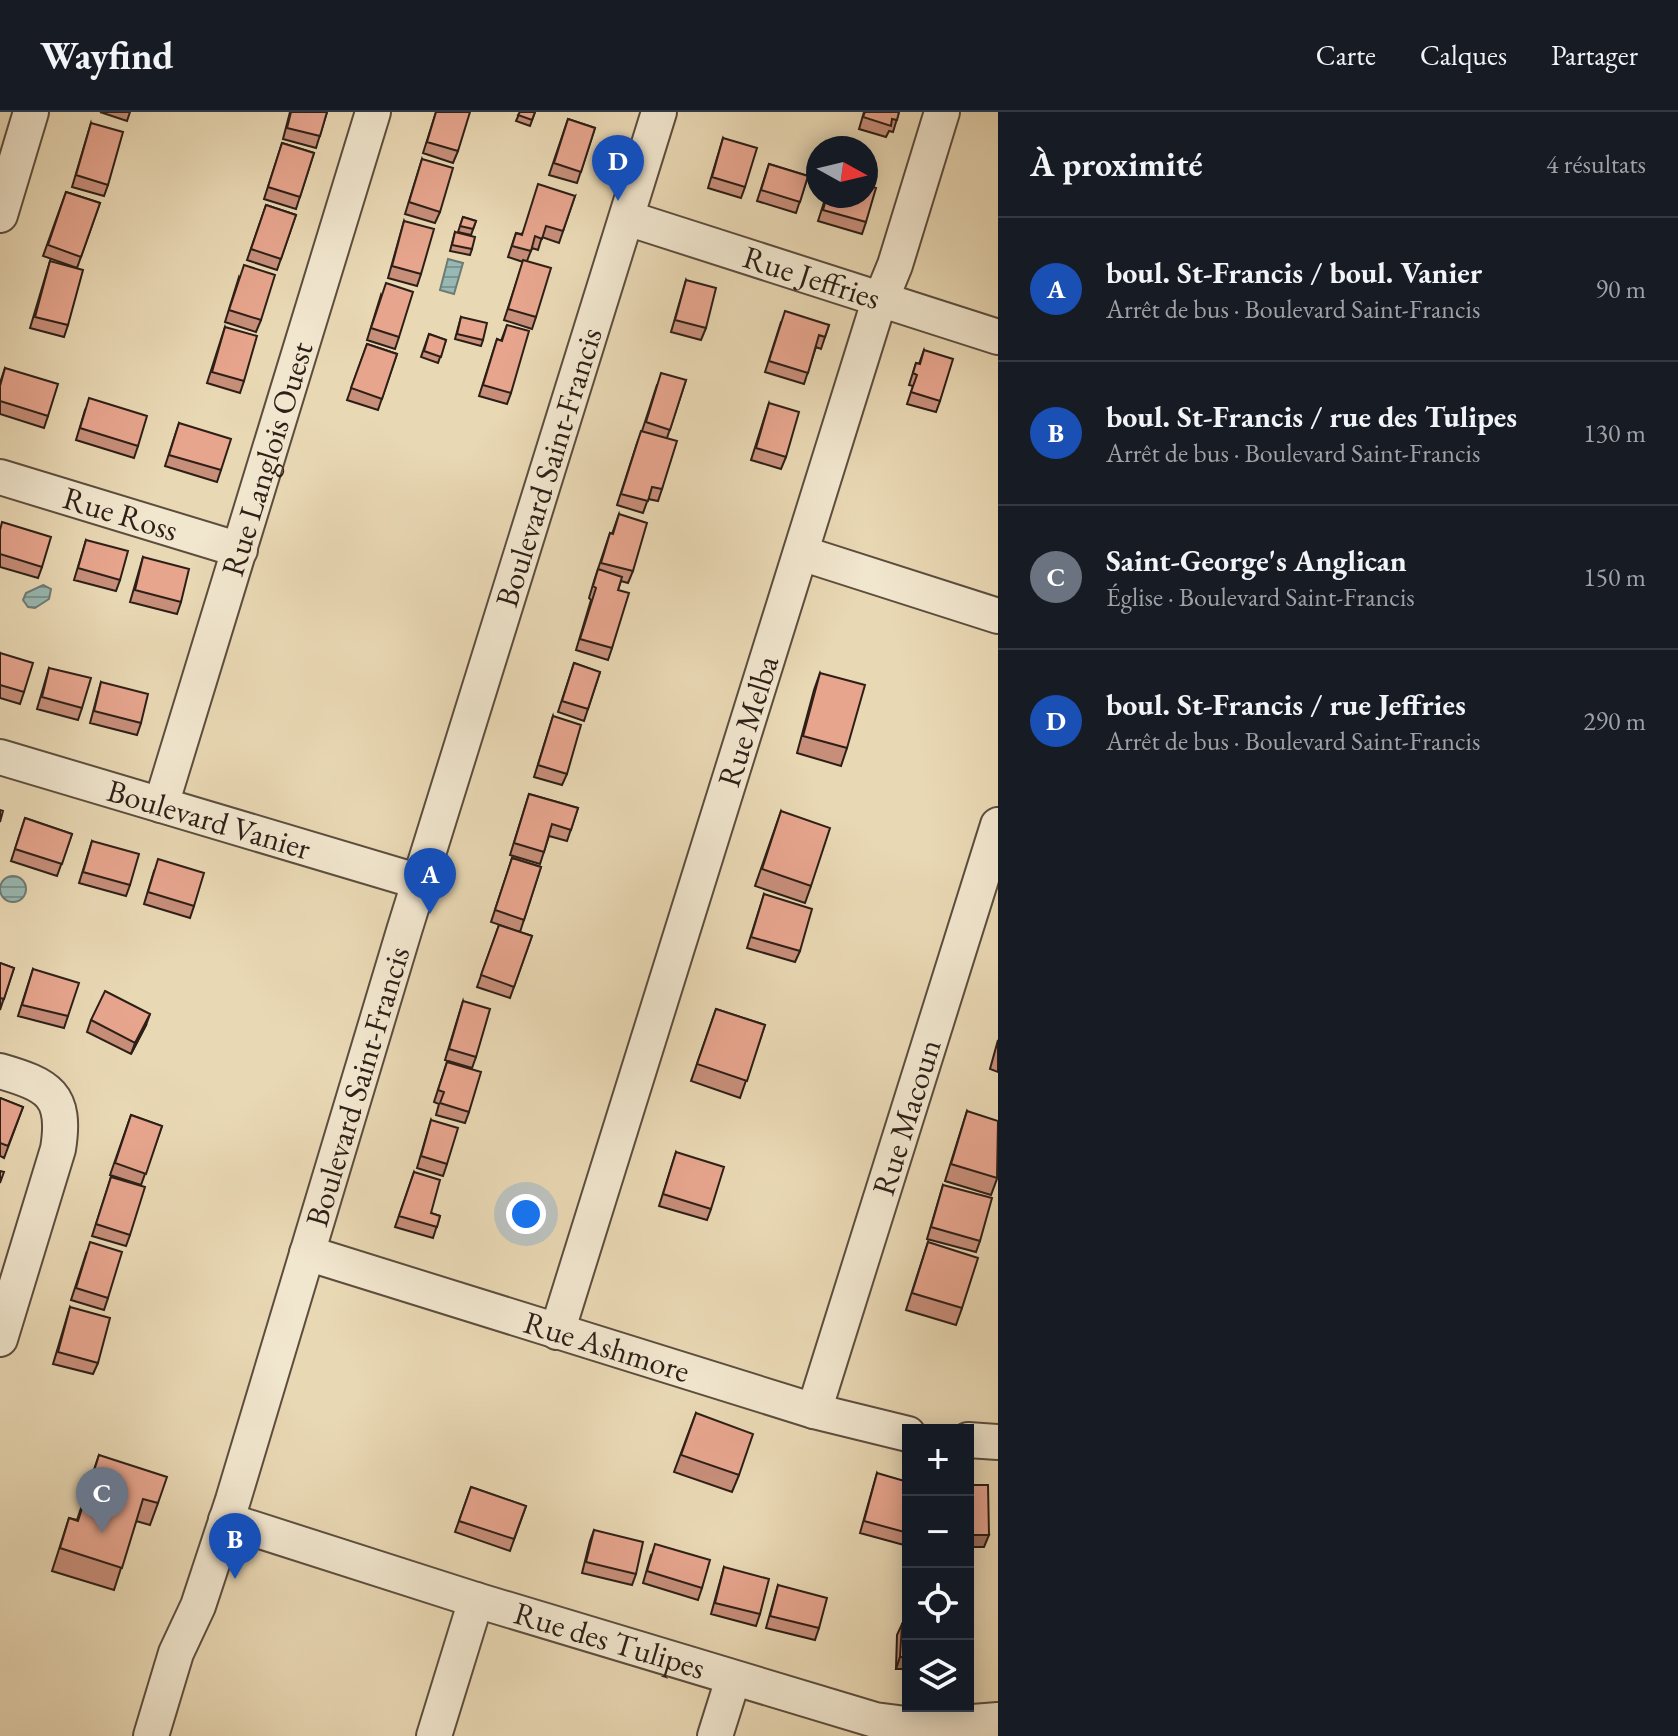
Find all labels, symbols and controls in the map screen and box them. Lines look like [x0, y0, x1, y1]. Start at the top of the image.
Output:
text: Wayfind [40, 31, 174, 80]
text: Carte [1316, 37, 1376, 73]
text: Calques [1420, 37, 1507, 73]
text: Partager [1551, 37, 1638, 73]
pin: D [592, 135, 644, 201]
north arrow [806, 136, 878, 208]
text: À proximité [1030, 142, 1203, 186]
text: 4 résultats [1546, 147, 1646, 181]
street label: Rue Jeffries [738, 236, 886, 319]
text: boul. St-Francis / boul. Vanier [1106, 253, 1482, 292]
text: A [1047, 272, 1065, 306]
text: 90 m [1596, 272, 1646, 306]
text: Arrêt de bus · Boulevard Saint-Francis [1106, 292, 1480, 326]
street label: Boulevard Saint-Francis [485, 322, 612, 612]
street label: Rue Langlois Ouest [211, 336, 323, 581]
text: boul. St-Francis / rue des Tulipes [1106, 397, 1517, 436]
text: B [1048, 416, 1064, 450]
text: 130 m [1583, 416, 1646, 450]
text: Arrêt de bus · Boulevard Saint-Francis [1106, 436, 1480, 470]
street label: Rue Ross [58, 476, 183, 551]
text: Saint-George's Anglican [1106, 541, 1407, 580]
text: C [1047, 560, 1065, 594]
text: 150 m [1583, 560, 1646, 594]
text: Église · Boulevard Saint-Francis [1106, 580, 1415, 614]
street label: Rue Melba [708, 650, 788, 792]
text: boul. St-Francis / rue Jeffries [1106, 685, 1466, 724]
text: D [1046, 704, 1066, 738]
text: 290 m [1583, 704, 1646, 738]
text: Arrêt de bus · Boulevard Saint-Francis [1106, 724, 1480, 758]
street label: Boulevard Vanier [102, 769, 316, 869]
pin: A [404, 848, 456, 914]
street label: Boulevard Saint-Francis [295, 941, 419, 1232]
street label: Rue Macoun [862, 1034, 951, 1201]
your location [506, 1194, 546, 1234]
street label: Rue Ashmore [519, 1301, 695, 1392]
map controls [902, 1424, 974, 1712]
button: + [902, 1424, 974, 1496]
pin: C [76, 1467, 128, 1533]
button: − [902, 1496, 974, 1568]
pin: B [209, 1513, 261, 1579]
button: locate [902, 1568, 974, 1640]
street label: Rue des Tulipes [509, 1592, 710, 1689]
button: layers [902, 1640, 974, 1712]

